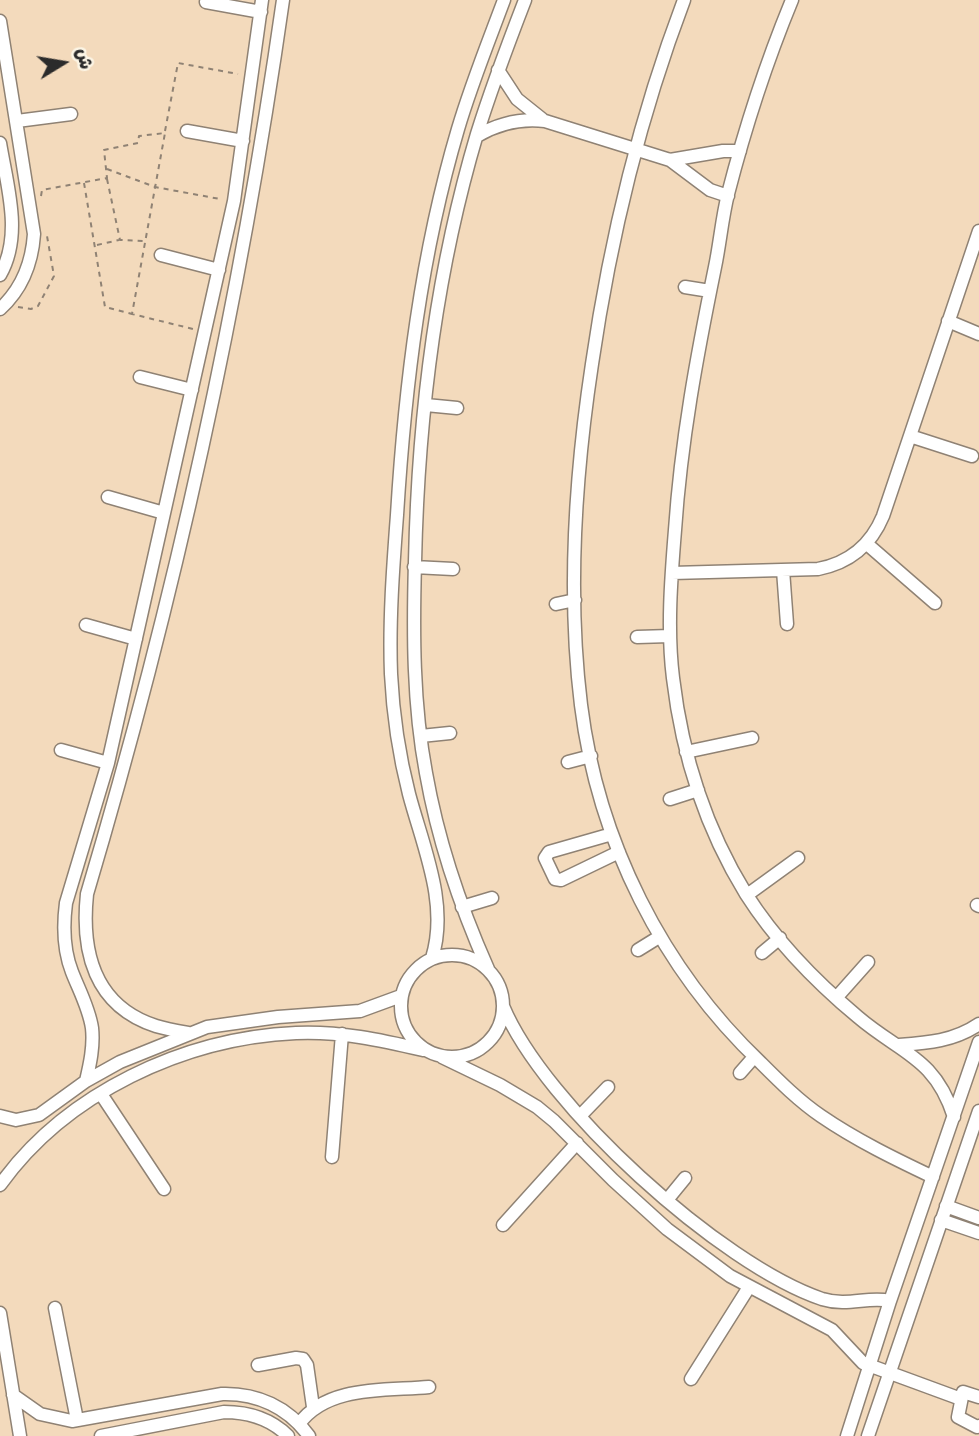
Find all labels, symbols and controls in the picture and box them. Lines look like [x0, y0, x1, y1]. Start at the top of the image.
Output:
north arrow [28, 28, 98, 98]
text: ش [69, 46, 99, 72]

